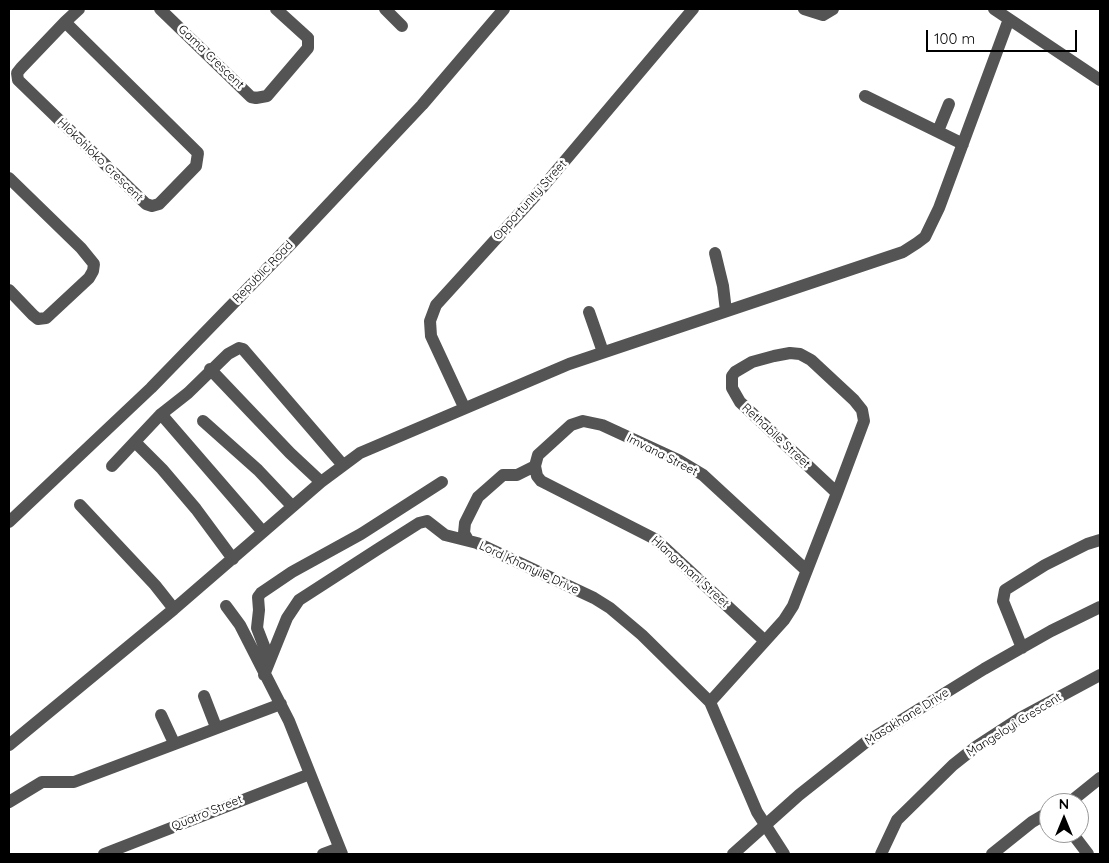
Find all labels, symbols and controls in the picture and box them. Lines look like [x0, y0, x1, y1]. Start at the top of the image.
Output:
scale bar [929, 20, 1080, 52]
street label: Gama Crescent [175, 22, 247, 92]
text: 100 m [934, 29, 975, 48]
street label: Hlokohloko Crescent [54, 115, 146, 205]
street label: Opportunity Street [490, 157, 570, 243]
street label: Republic Road [230, 238, 296, 306]
street label: Rethabile Street [739, 401, 813, 471]
street label: Imvana Street [624, 431, 700, 479]
street label: Hlanganani Street [648, 533, 732, 611]
street label: Lord Khanyile Drive [477, 539, 581, 597]
street label: Masakhane Drive [862, 685, 952, 749]
street label: Mangeloyi Crescent [964, 690, 1064, 760]
street label: Quatro Street [169, 792, 245, 834]
north arrow [1039, 793, 1089, 843]
text: N [1059, 795, 1069, 813]

